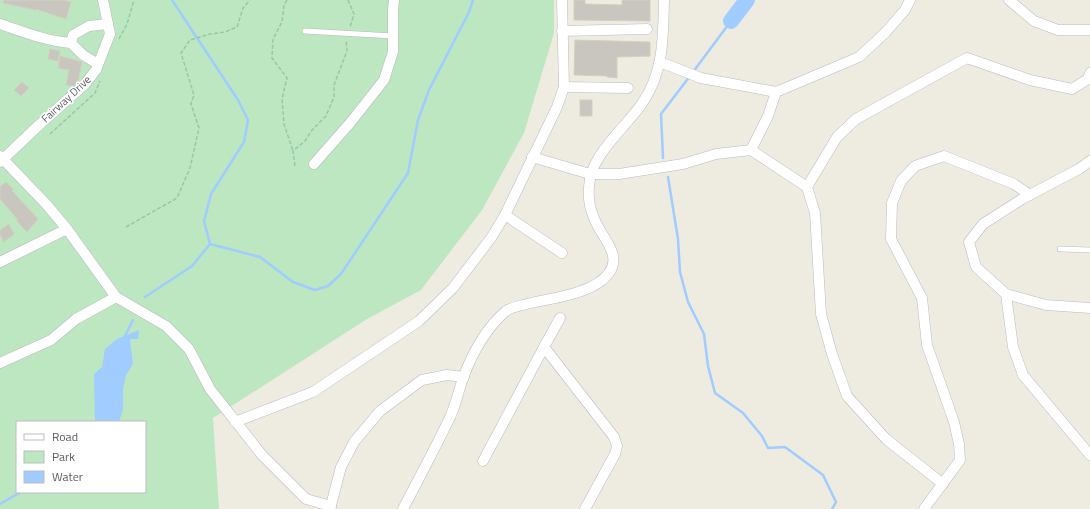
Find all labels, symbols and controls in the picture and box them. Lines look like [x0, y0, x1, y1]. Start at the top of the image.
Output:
street label: Fairway Drive [38, 71, 95, 126]
legend [16, 421, 146, 493]
text: Road [52, 427, 78, 446]
text: Park [52, 447, 75, 466]
text: Water [52, 467, 83, 486]

